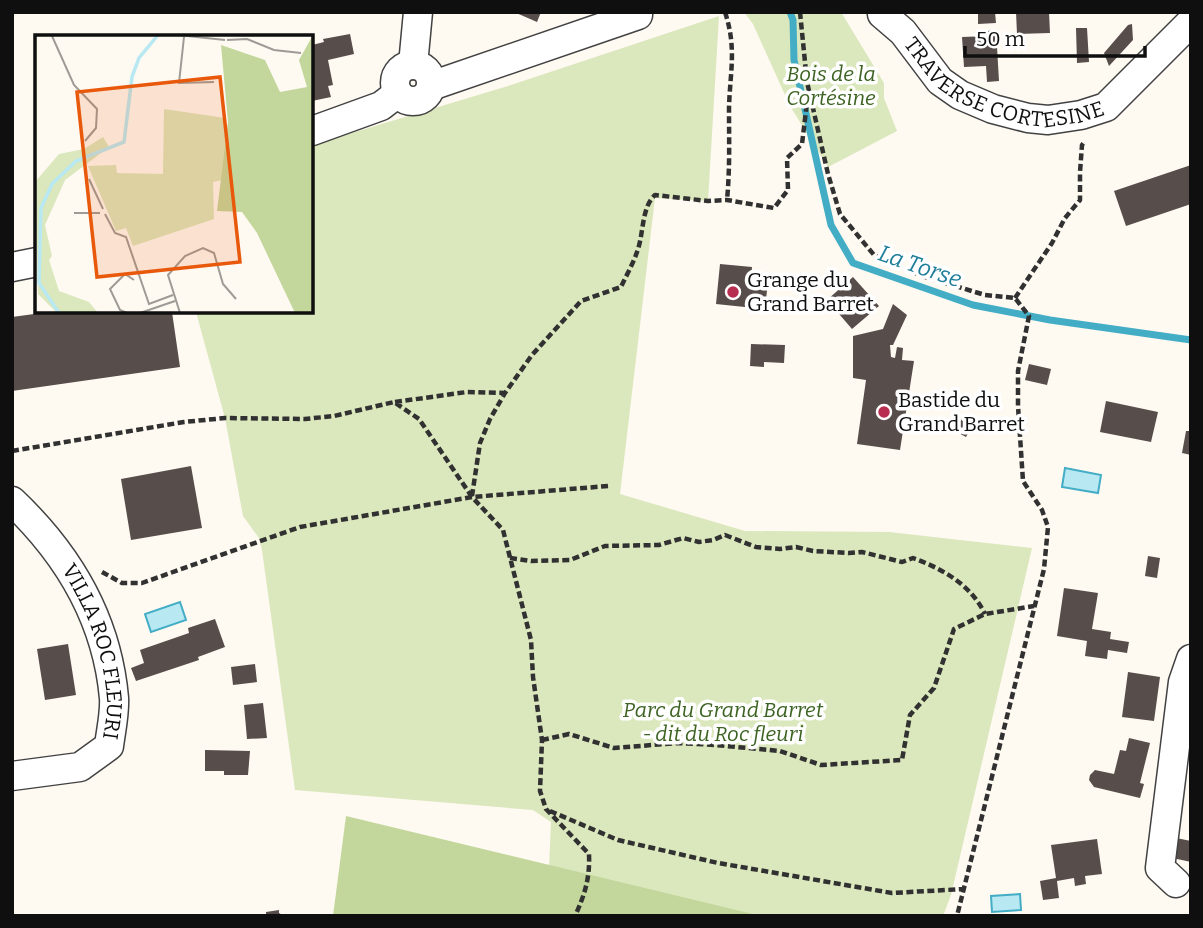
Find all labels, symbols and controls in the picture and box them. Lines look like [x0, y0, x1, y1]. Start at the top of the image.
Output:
scale bar [965, 14, 1145, 58]
text: 50 m [976, 26, 1025, 52]
street label: TRAVERSE CORTESINE [899, 32, 1107, 134]
inset map [35, 35, 313, 313]
park label: Bois de la Cortésine [786, 61, 876, 111]
water label: La Torse [875, 239, 966, 293]
place label: Grange du Grand Barret [747, 267, 874, 317]
marker: Grange du Grand Barret [725, 284, 741, 300]
place label: Bastide du Grand Barret [898, 387, 1025, 437]
marker: Bastide du Grand Barret [876, 404, 892, 420]
street label: VILLA ROC FLEURI [56, 559, 127, 741]
park label: Parc du Grand Barret - dit du Roc fleuri [623, 697, 824, 747]

